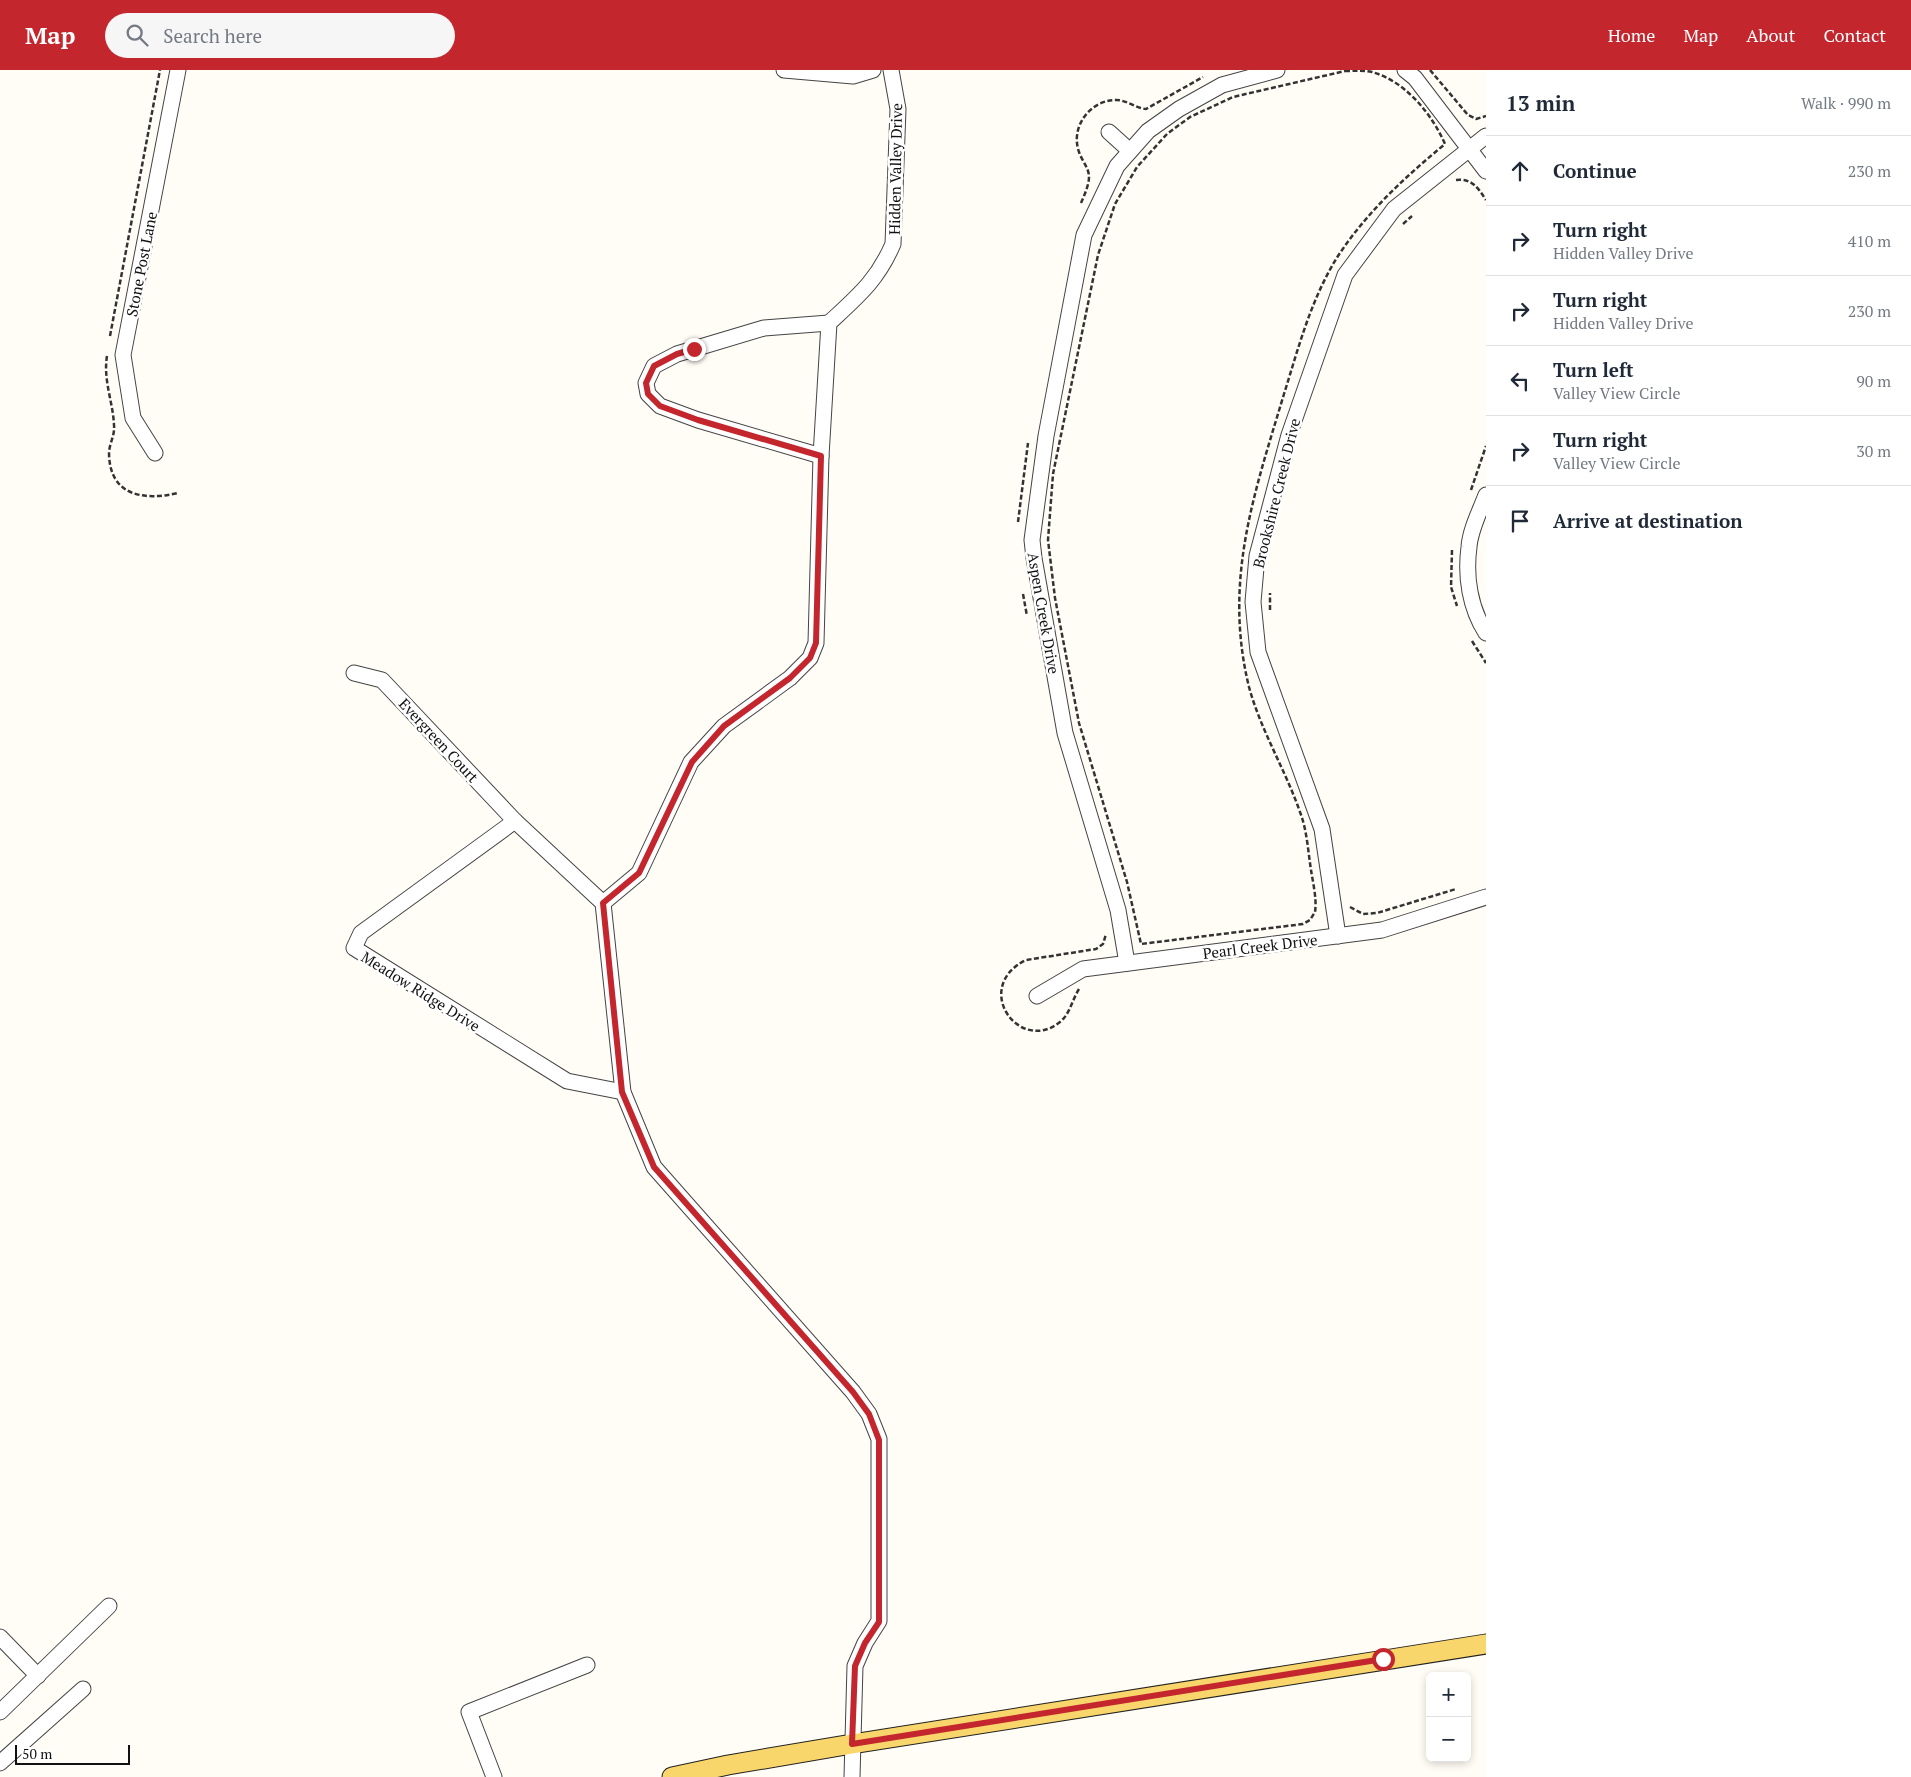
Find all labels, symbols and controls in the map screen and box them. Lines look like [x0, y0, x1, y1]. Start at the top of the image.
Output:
search box [105, 13, 455, 58]
text: Map [25, 19, 75, 51]
icon: search [123, 21, 151, 49]
text: Search here [163, 23, 262, 48]
text: Home [1608, 23, 1655, 47]
text: Map [1683, 23, 1718, 47]
text: About [1746, 23, 1795, 47]
text: Contact [1823, 23, 1886, 47]
text: 13 min [1506, 89, 1575, 117]
text: Walk · 990 m [1801, 92, 1891, 114]
street label: Hidden Valley Drive [884, 103, 906, 235]
icon: ahead [1506, 157, 1534, 185]
text: Continue [1553, 158, 1637, 183]
text: 230 m [1848, 160, 1891, 182]
street label: Stone Post Lane [121, 210, 161, 318]
text: Turn right [1553, 217, 1647, 242]
icon: right [1506, 227, 1534, 255]
text: 410 m [1848, 230, 1891, 252]
text: Hidden Valley Drive [1553, 242, 1693, 264]
text: Turn right [1553, 287, 1647, 312]
icon: right [1506, 297, 1534, 325]
text: 230 m [1848, 300, 1891, 322]
text: Hidden Valley Drive [1553, 312, 1693, 334]
route end [683, 338, 706, 361]
text: Turn left [1553, 357, 1634, 382]
icon: left [1506, 367, 1534, 395]
text: 90 m [1856, 370, 1891, 392]
text: Valley View Circle [1553, 382, 1681, 404]
street label: Brookshire Creek Drive [1248, 416, 1304, 570]
text: Turn right [1553, 427, 1647, 452]
icon: right [1506, 437, 1534, 465]
text: 30 m [1856, 440, 1891, 462]
text: Valley View Circle [1553, 452, 1681, 474]
icon: arrive [1506, 507, 1534, 535]
text: Arrive at destination [1553, 508, 1742, 533]
street label: Aspen Creek Drive [1023, 551, 1065, 675]
street label: Evergreen Court [395, 694, 484, 787]
street label: Pearl Creek Drive [1202, 929, 1318, 963]
street label: Meadow Ridge Drive [358, 946, 484, 1036]
route start [1372, 1648, 1395, 1671]
map controls [1426, 1672, 1471, 1762]
button: + [1426, 1672, 1471, 1717]
button: − [1426, 1717, 1471, 1762]
scale bar [15, 1742, 130, 1765]
text: 50 m [22, 1744, 52, 1763]

